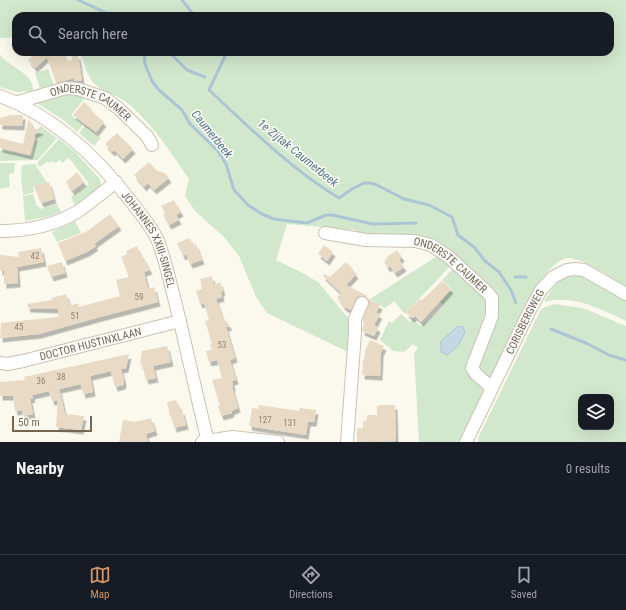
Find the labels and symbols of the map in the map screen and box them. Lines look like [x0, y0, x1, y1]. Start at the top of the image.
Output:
street label: ONDERSTE CAUMER [49, 82, 133, 124]
water label: Caumerbeek [188, 107, 236, 161]
water label: 1e Zijtak Caumerbeek [255, 116, 342, 190]
street label: JOHANNES XXIII-SINGEL [118, 189, 177, 289]
street label: ONDERSTE CAUMER [412, 235, 490, 296]
house number: 42 [31, 251, 40, 261]
street label: CORISBERGWEG [503, 287, 547, 357]
house number: 59 [135, 292, 143, 302]
house number: 51 [71, 311, 79, 321]
house number: 45 [15, 322, 24, 332]
street label: DOCTOR HUSTINXLAAN [38, 325, 143, 364]
house number: 53 [218, 340, 226, 350]
house number: 38 [57, 372, 65, 382]
house number: 36 [37, 376, 45, 386]
scale bar [12, 414, 92, 433]
house number: 127 [258, 415, 272, 425]
house number: 131 [283, 418, 297, 428]

